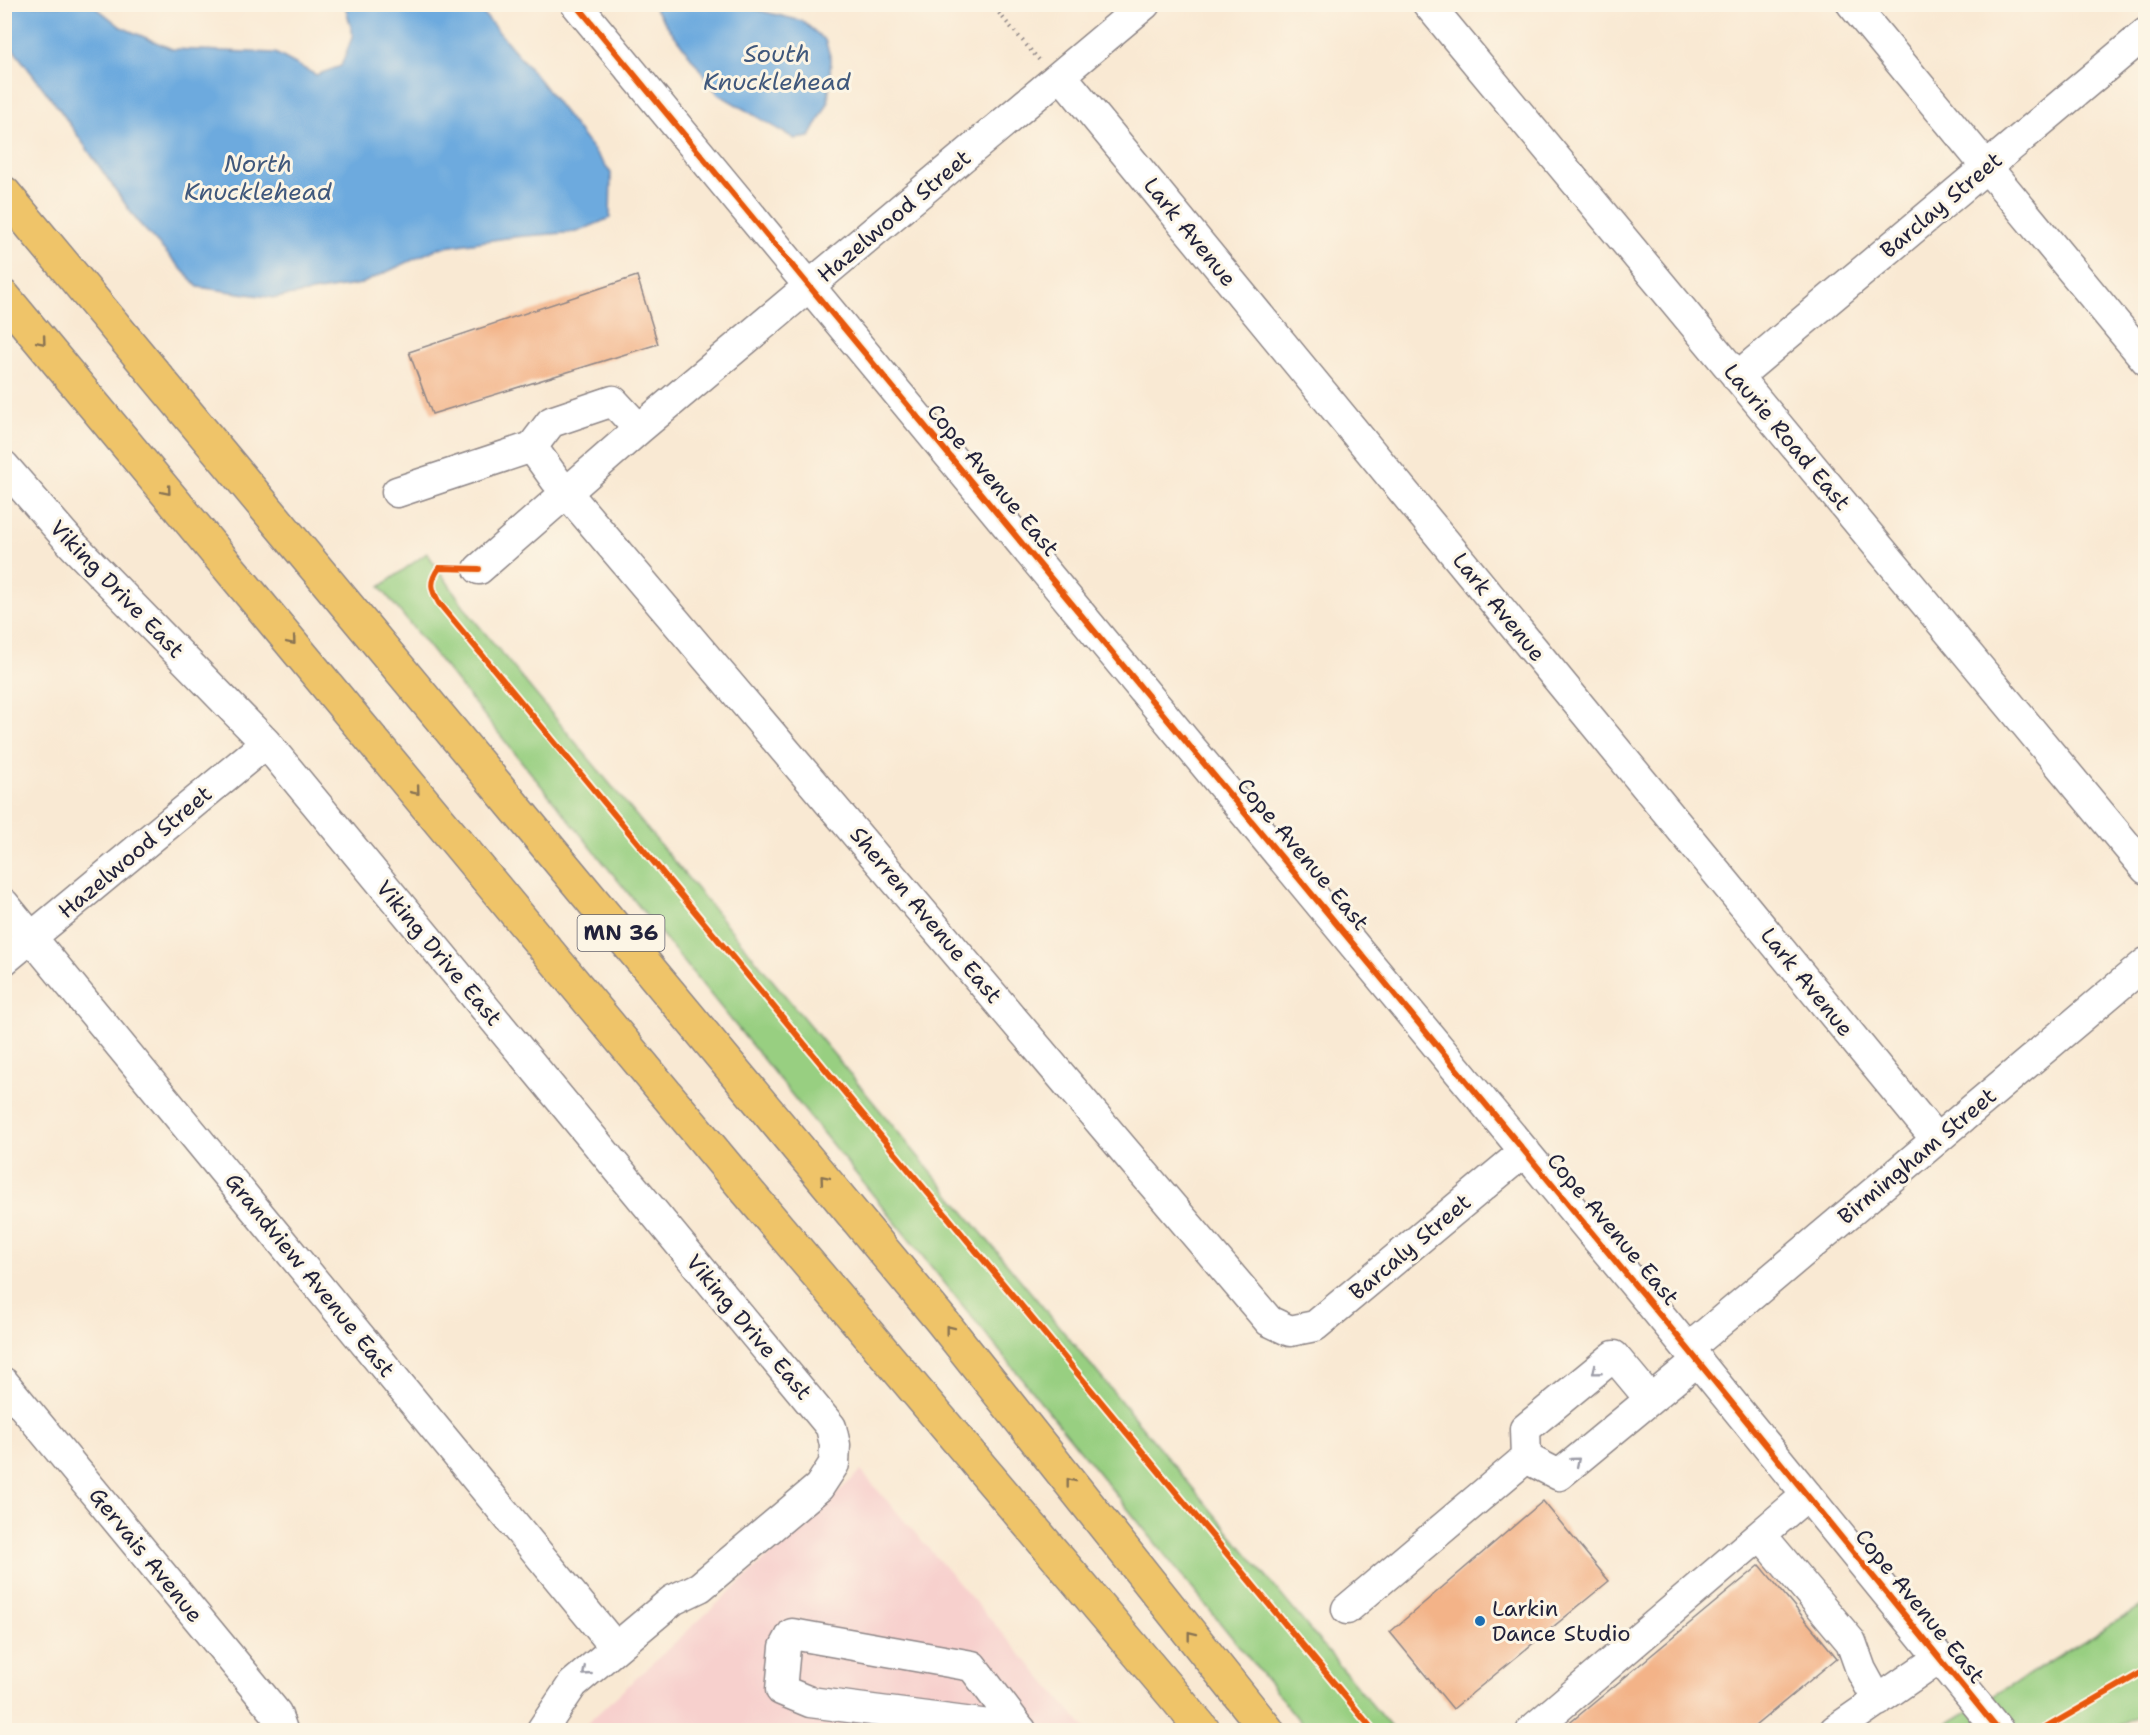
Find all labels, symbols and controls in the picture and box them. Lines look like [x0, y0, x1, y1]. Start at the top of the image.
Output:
water label: South Knucklehead [703, 38, 852, 98]
street label: Hazelwood Street [811, 143, 977, 289]
street label: Barclay Street [1874, 145, 2008, 265]
water label: North Knucklehead [184, 148, 333, 208]
street label: Lark Avenue [1137, 171, 1243, 293]
one-way arrow [35, 335, 46, 346]
street label: Laurie Road East [1717, 358, 1857, 516]
street label: Cope Avenue East [921, 398, 1065, 562]
one-way arrow [160, 484, 171, 495]
street label: Viking Drive East [43, 514, 191, 664]
street label: Lark Avenue [1446, 546, 1552, 668]
one-way arrow [284, 634, 295, 645]
street label: Cope Avenue East [1231, 772, 1375, 936]
street label: Hazelwood Street [52, 779, 218, 925]
one-way arrow [409, 784, 420, 795]
street label: Sherren Avenue East [844, 821, 1008, 1009]
street label: Viking Drive East [370, 874, 508, 1032]
road number: MN 36 [578, 915, 664, 951]
street label: Lark Avenue [1754, 921, 1860, 1043]
street label: Birmingham Street [1832, 1081, 2002, 1231]
street label: Cope Avenue East [1541, 1147, 1685, 1311]
street label: Grandview Avenue East [219, 1167, 401, 1383]
one-way arrow [821, 1175, 832, 1186]
street label: Barcaly Street [1343, 1188, 1477, 1306]
street label: Viking Drive East [680, 1248, 818, 1406]
one-way arrow [945, 1325, 956, 1336]
one-way arrow [1592, 1364, 1603, 1375]
one-way arrow [1569, 1458, 1580, 1469]
one-way arrow [1066, 1478, 1077, 1489]
street label: Gervais Avenue [83, 1482, 209, 1628]
street label: Cope Avenue East [1849, 1523, 1991, 1689]
place label: Larkin Dance Studio [1492, 1594, 1631, 1648]
marker: Larkin Dance Studio [1473, 1614, 1487, 1628]
one-way arrow [1188, 1630, 1199, 1641]
one-way arrow [582, 1665, 593, 1676]

